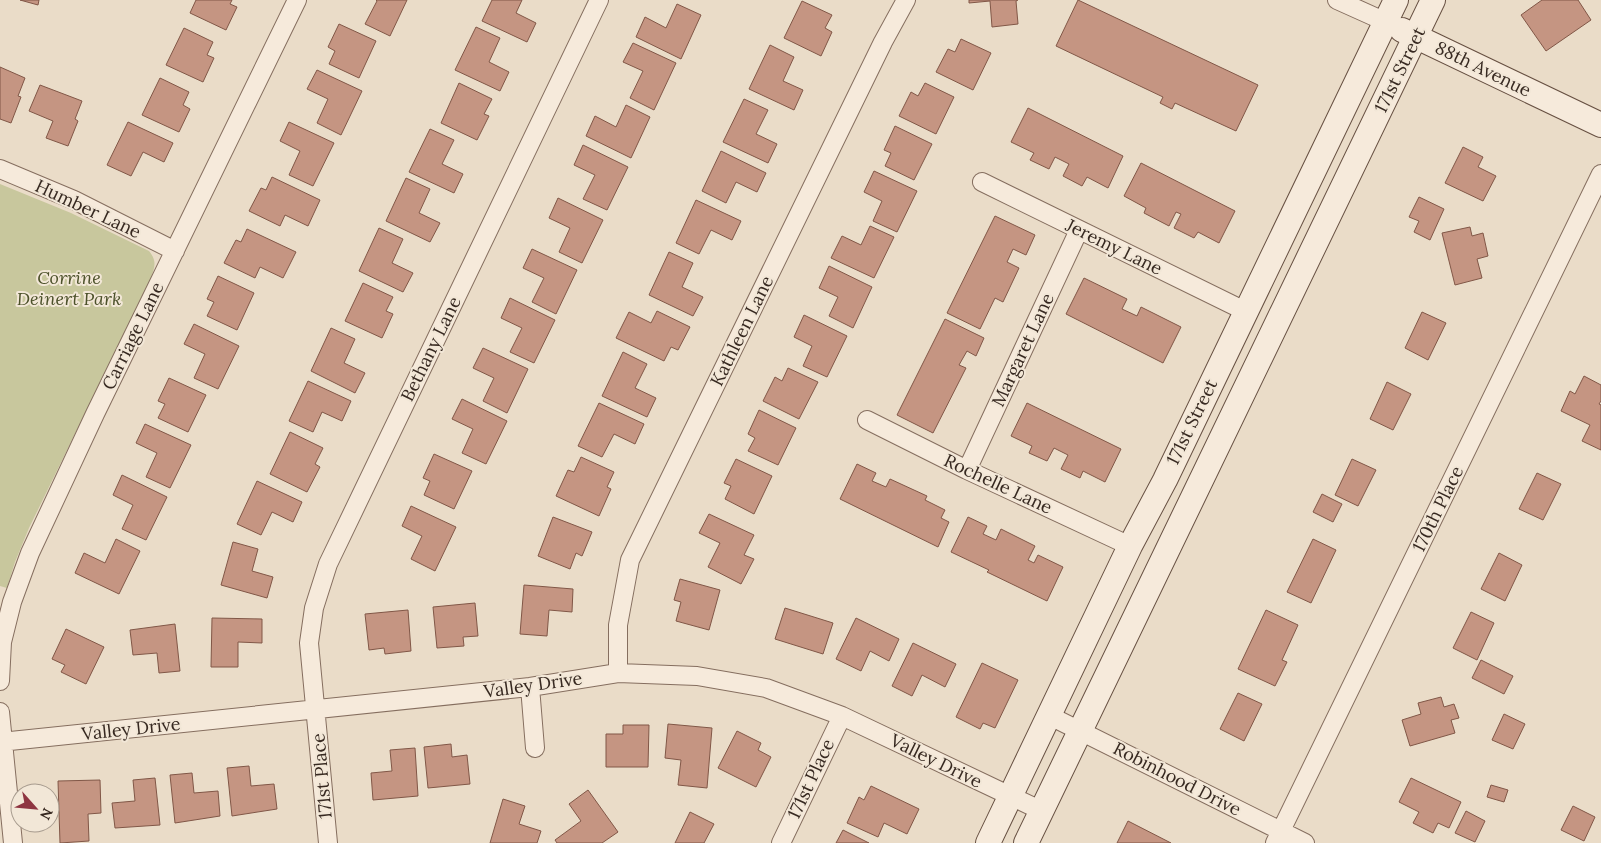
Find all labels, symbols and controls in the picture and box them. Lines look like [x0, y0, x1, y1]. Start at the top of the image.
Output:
street label: 171st Street [1369, 23, 1430, 116]
street label: 88th Avenue [1432, 35, 1535, 102]
street label: Humber Lane [32, 174, 145, 243]
street label: Jeremy Lane [1061, 213, 1166, 280]
park label: Corrine Deinert Park [17, 266, 121, 310]
street label: Kathleen Lane [705, 272, 778, 390]
street label: Carriage Lane [97, 278, 169, 393]
street label: Margaret Lane [986, 289, 1059, 410]
street label: Bethany Lane [395, 292, 466, 405]
street label: 171st Street [1161, 375, 1222, 468]
street label: Rochelle Lane [940, 448, 1056, 519]
street label: 170th Place [1407, 462, 1468, 556]
street label: Valley Drive [481, 666, 584, 703]
street label: Valley Drive [79, 712, 182, 745]
street label: Valley Drive [886, 728, 986, 793]
street label: 171st Place [306, 732, 337, 820]
street label: 171st Place [782, 735, 839, 822]
street label: Robinhood Drive [1109, 736, 1245, 821]
north arrow [10, 783, 60, 833]
text: N [36, 805, 57, 823]

